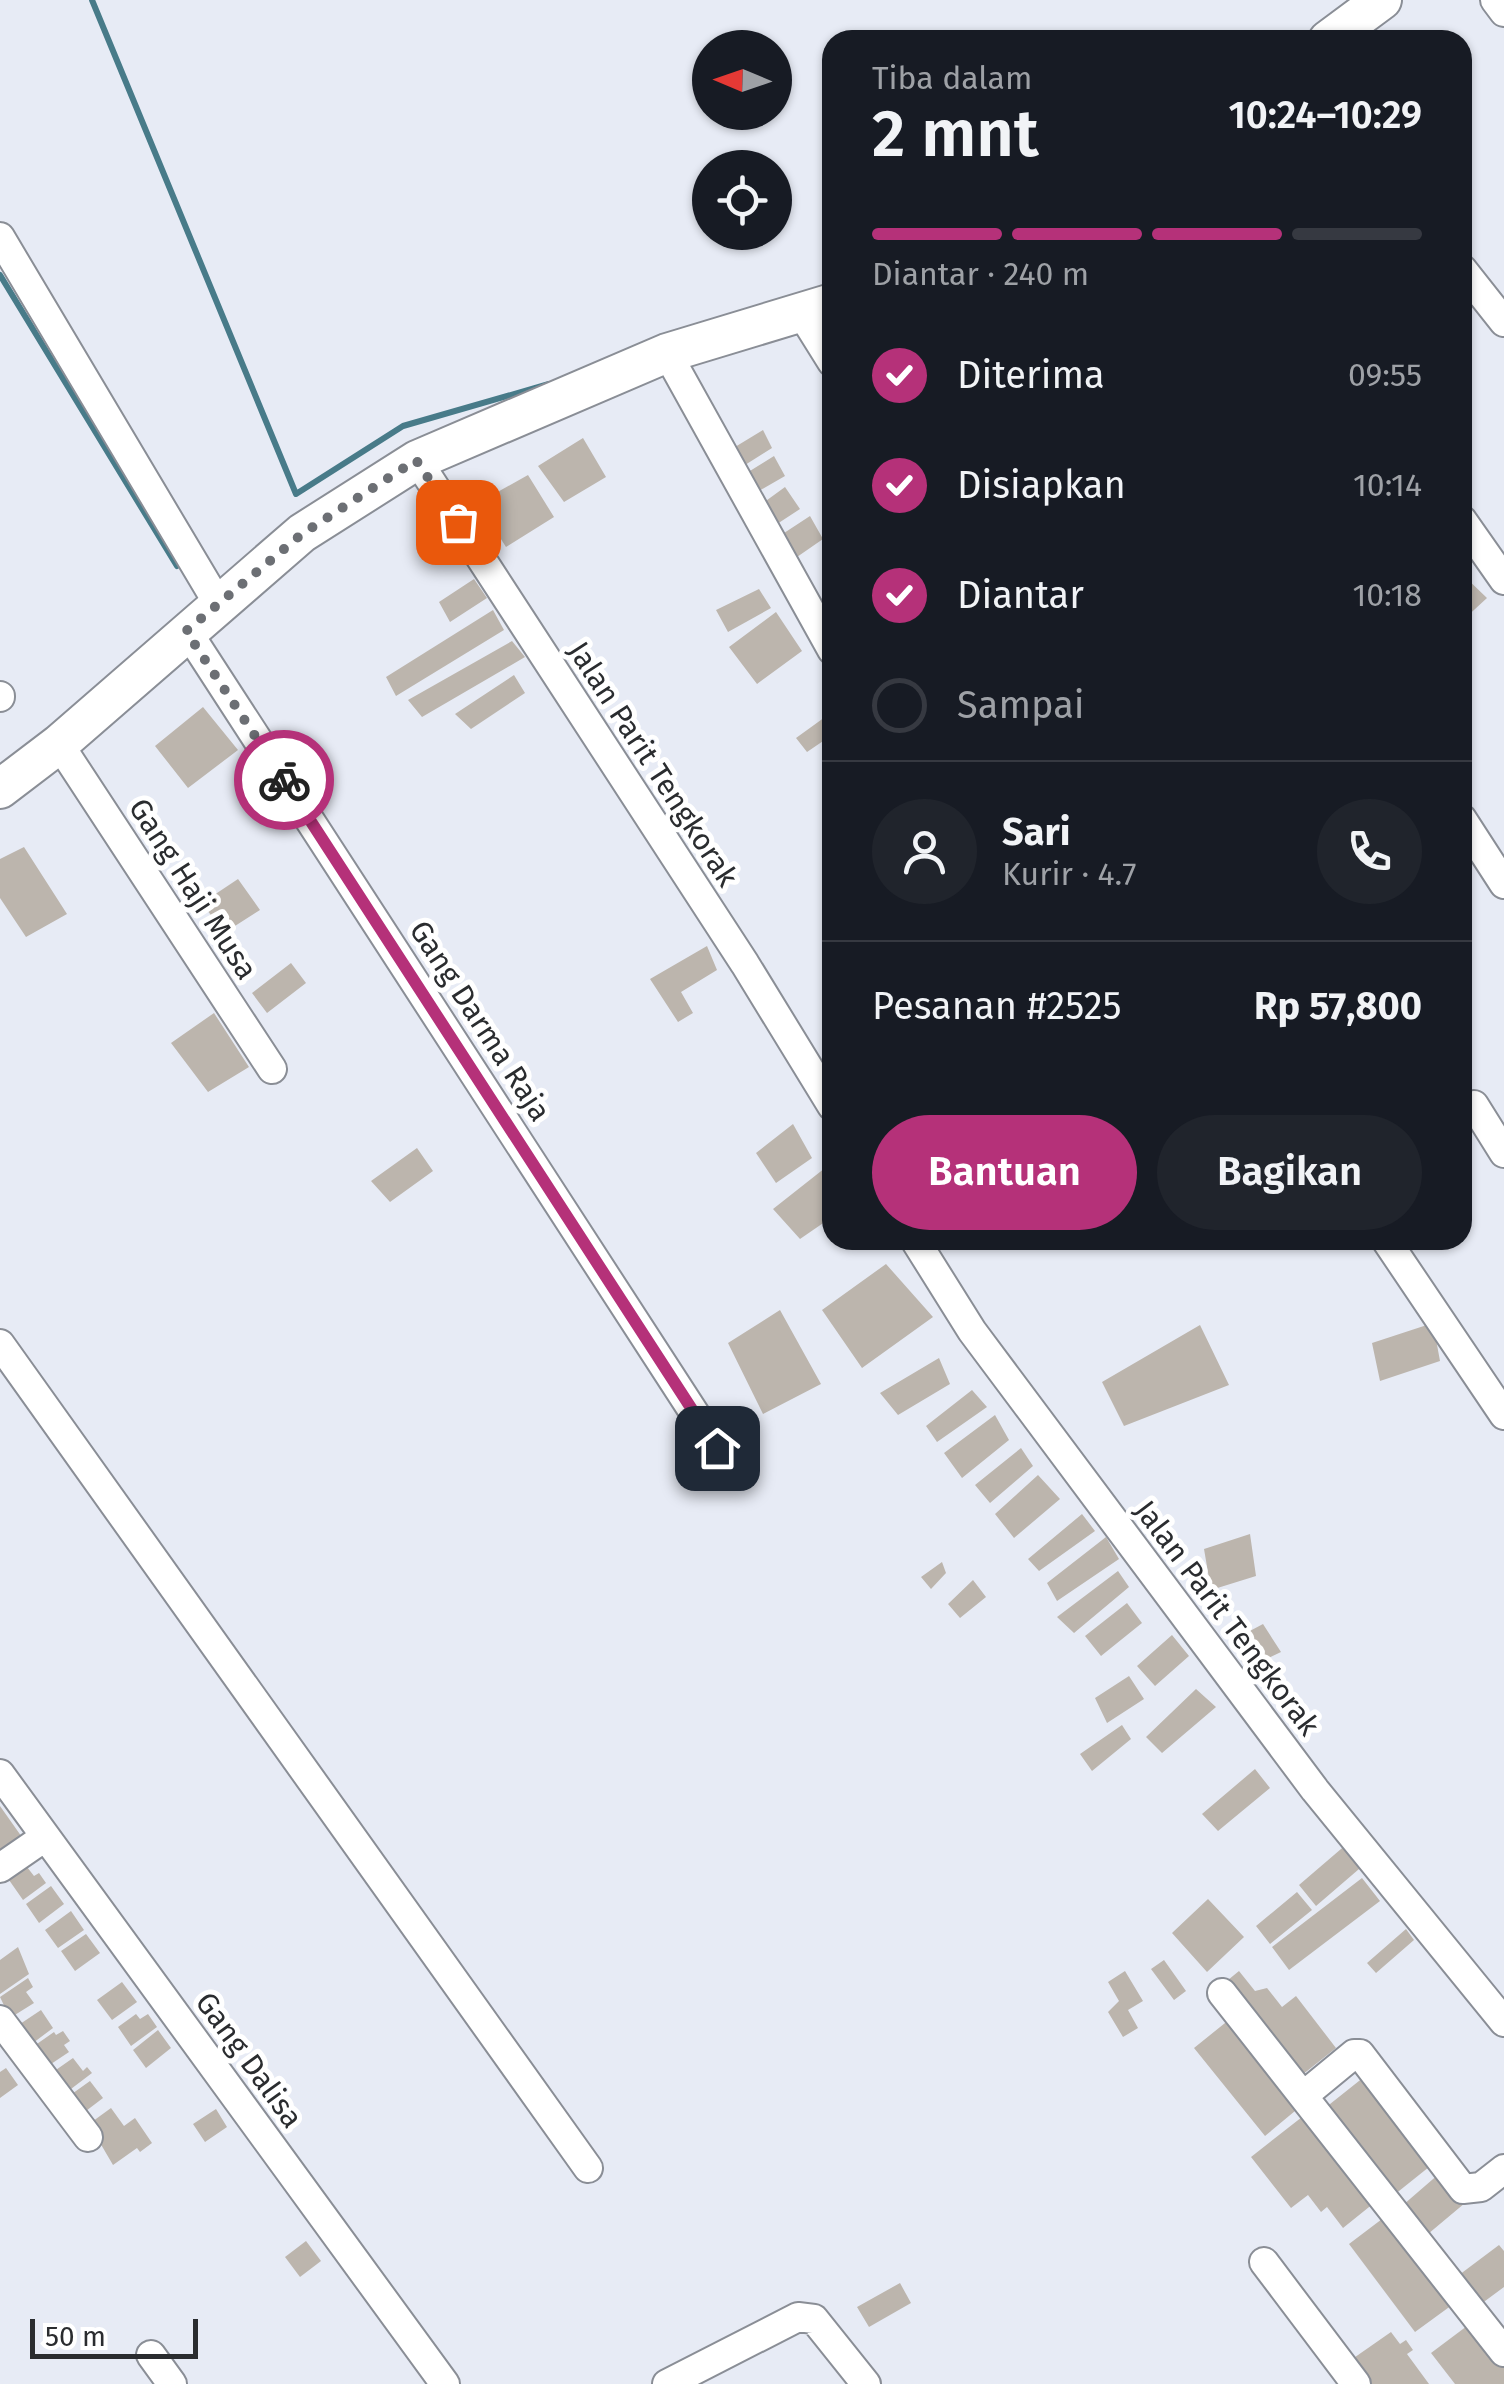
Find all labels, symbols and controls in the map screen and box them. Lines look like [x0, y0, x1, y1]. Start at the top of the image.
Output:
north arrow [692, 30, 792, 130]
map controls [692, 30, 792, 250]
text: Tiba dalam [872, 59, 1032, 97]
text: 10:24–10:29 [1228, 92, 1422, 138]
text: 2 mnt [872, 95, 1039, 173]
button: locate [692, 150, 792, 250]
text: Diantar · 240 m [872, 255, 1089, 293]
icon: check [872, 348, 927, 403]
text: Diterima [957, 352, 1105, 398]
text: 09:55 [1348, 356, 1422, 394]
icon: check [872, 458, 927, 513]
text: Disiapkan [957, 462, 1126, 508]
text: 10:14 [1353, 466, 1422, 504]
pin [416, 480, 501, 565]
icon: bag [431, 495, 486, 550]
icon: check [872, 568, 927, 623]
text: Diantar [957, 572, 1084, 618]
text: 10:18 [1352, 576, 1422, 614]
street label: Jalan Parit Tengkorak [560, 635, 746, 894]
text: Sampai [957, 682, 1085, 728]
courier [234, 730, 334, 830]
icon: bike [257, 753, 312, 808]
street label: Gang Haji Musa [121, 792, 265, 986]
button: person [872, 799, 977, 904]
button: phone [1317, 799, 1422, 904]
text: Sari [1002, 809, 1071, 855]
text: Kurir · 4.7 [1002, 855, 1136, 893]
street label: Gang Darma Raja [402, 914, 558, 1128]
text: Pesanan #2525 [872, 983, 1122, 1029]
text: Rp 57,800 [1254, 983, 1422, 1029]
button: Bantuan [872, 1115, 1137, 1230]
button: Bagikan [1157, 1115, 1422, 1230]
pin [675, 1406, 760, 1491]
icon: home [690, 1421, 745, 1476]
street label: Jalan Parit Tengkorak [1127, 1493, 1327, 1743]
street label: Gang Dalisa [188, 1985, 310, 2135]
scale bar [30, 2314, 198, 2358]
text: 50 m [45, 2320, 106, 2353]

